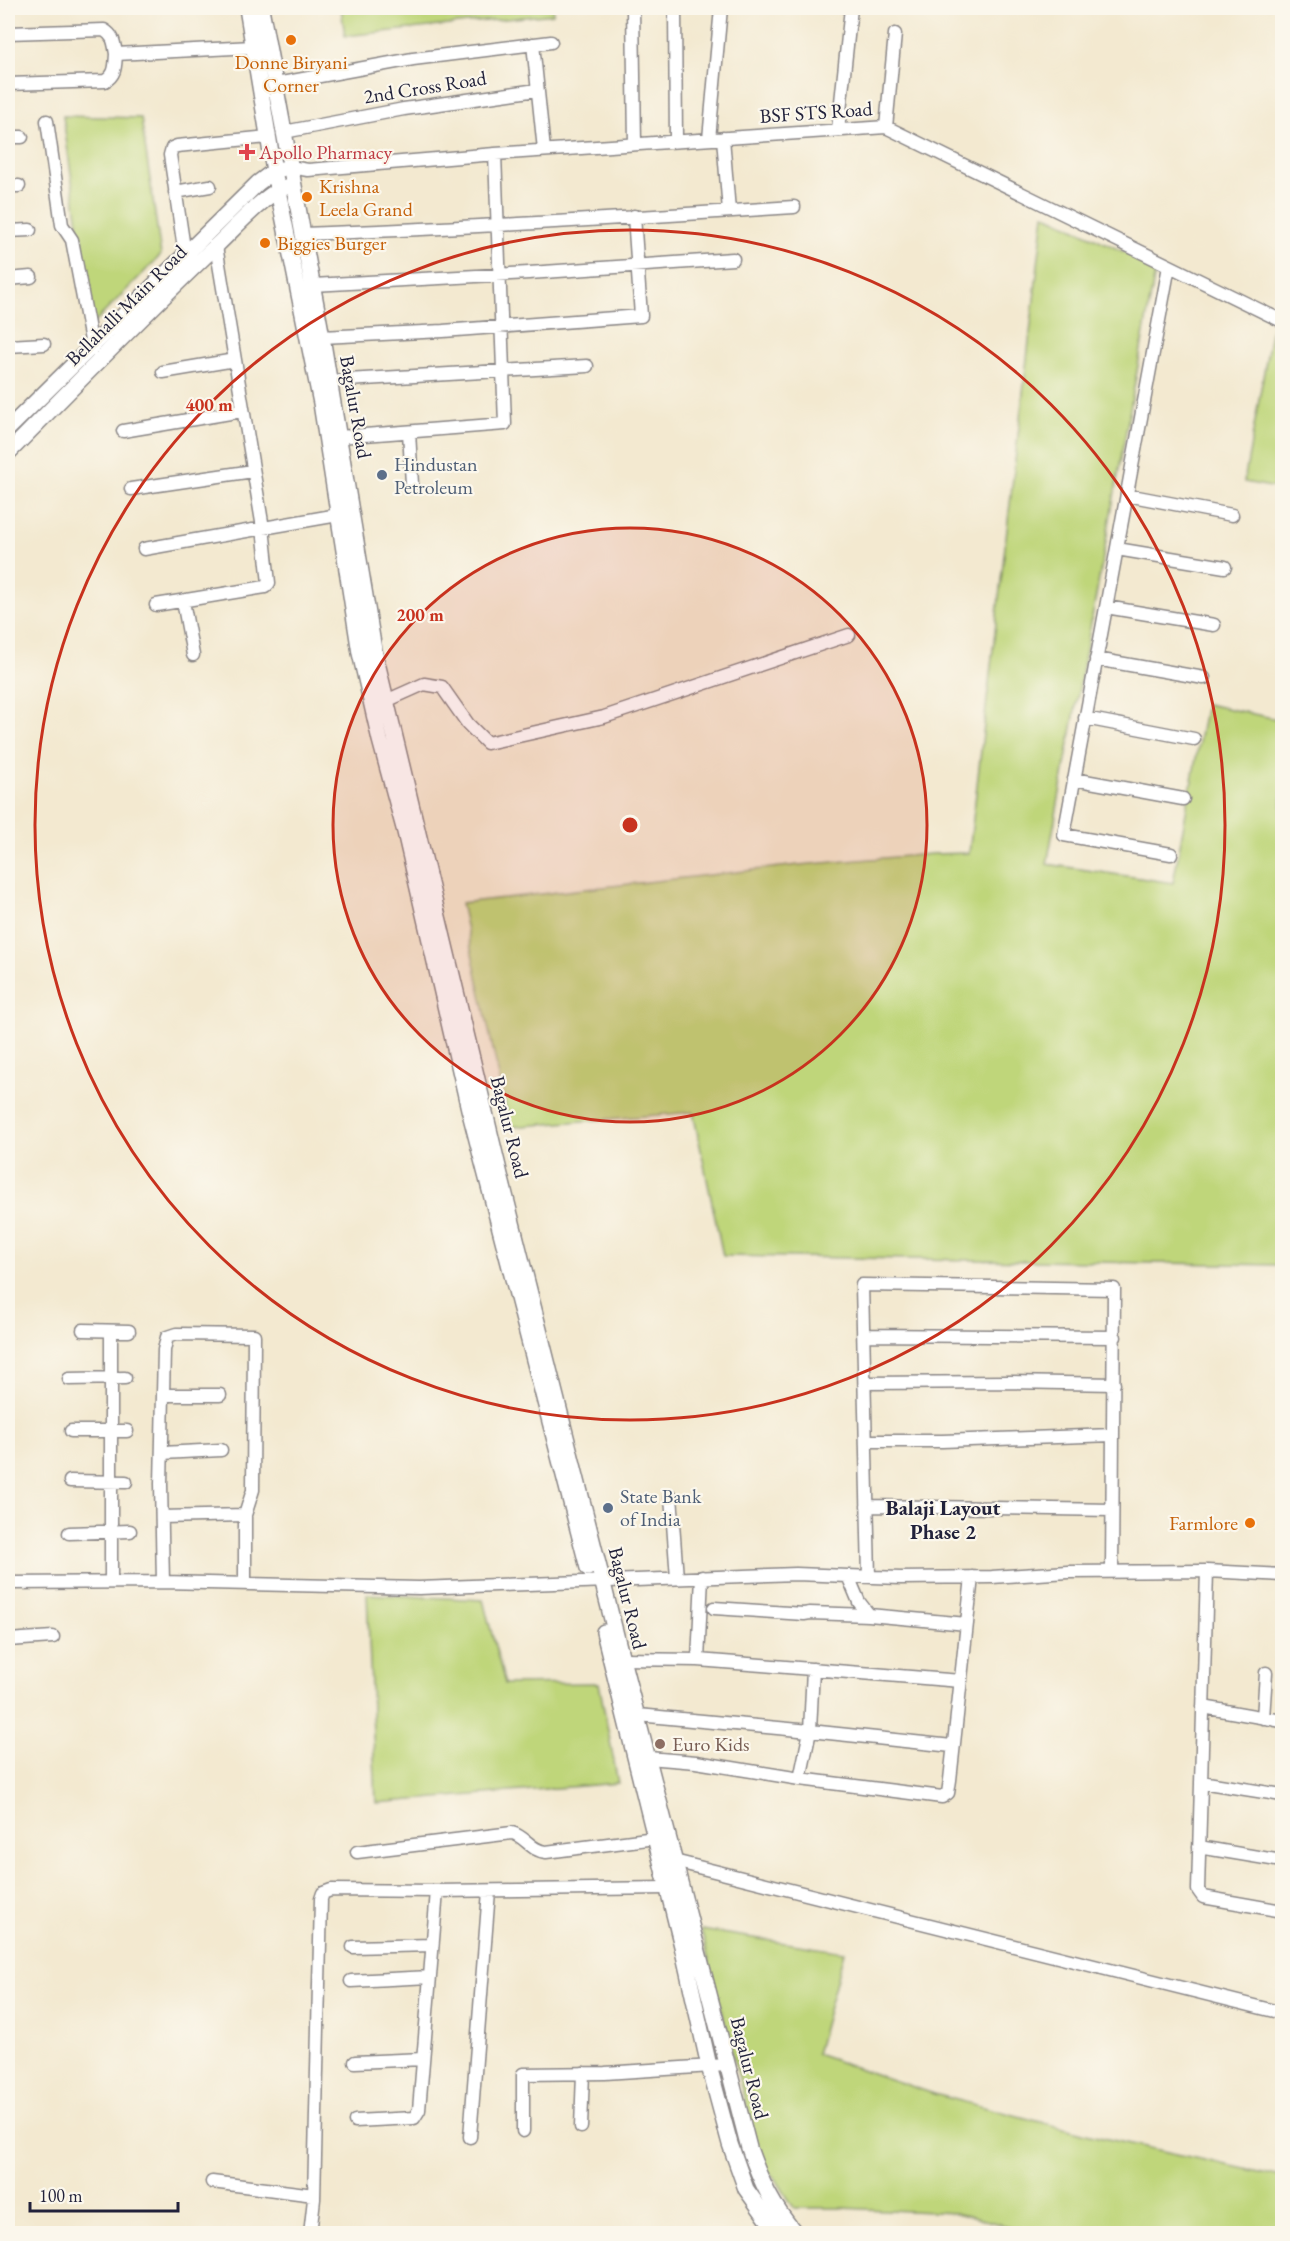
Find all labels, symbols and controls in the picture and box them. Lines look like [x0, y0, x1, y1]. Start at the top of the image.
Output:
marker: Donne Biryani Corner [284, 33, 298, 47]
place label: Donne Biryani Corner [234, 49, 348, 98]
street label: 2nd Cross Road [362, 64, 489, 110]
street label: BSF STS Road [759, 95, 874, 129]
place label: Apollo Pharmacy [258, 139, 393, 165]
marker: Apollo Pharmacy [240, 145, 254, 159]
place label: Krishna Leela Grand [319, 173, 414, 222]
marker: Krishna Leela Grand [300, 190, 314, 204]
place label: Biggies Burger [277, 230, 387, 256]
marker: Biggies Burger [258, 236, 272, 250]
street label: Bellahalli Main Road [60, 238, 193, 371]
street label: Bagalur Road [334, 353, 378, 461]
text: 400 m [185, 393, 233, 416]
place label: Hindustan Petroleum [394, 451, 478, 500]
marker: Hindustan Petroleum [375, 468, 389, 482]
text: 200 m [396, 603, 444, 626]
centre of rings [620, 815, 640, 835]
street label: Bagalur Road [485, 1073, 535, 1182]
place label: State Bank of India [620, 1483, 702, 1532]
district label: Balaji Layout Phase 2 [886, 1494, 1001, 1545]
marker: State Bank of India [601, 1501, 615, 1515]
place label: Farmlore [1169, 1510, 1238, 1536]
marker: Farmlore [1243, 1516, 1257, 1530]
street label: Bagalur Road [603, 1544, 653, 1653]
place label: Euro Kids [672, 1731, 750, 1757]
marker: Euro Kids [653, 1737, 667, 1751]
street label: Bagalur Road [725, 2014, 775, 2123]
scale bar [30, 2175, 178, 2213]
text: 100 m [39, 2184, 83, 2207]

